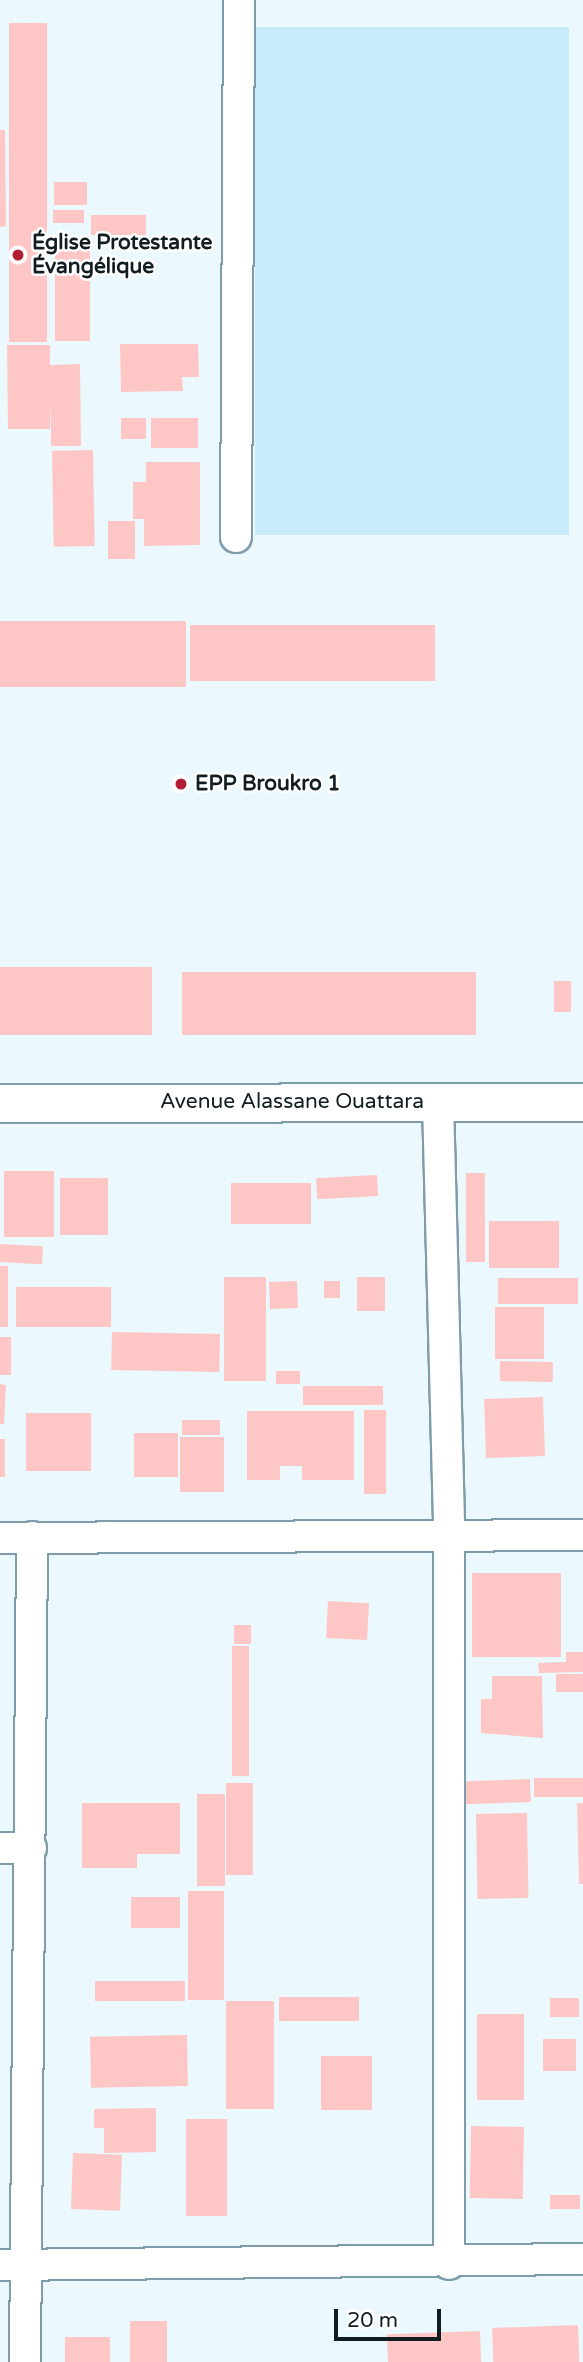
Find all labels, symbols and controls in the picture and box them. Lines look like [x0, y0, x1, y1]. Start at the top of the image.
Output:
place label: Église Protestante Évangélique [32, 230, 212, 280]
marker: Église Protestante Évangélique [10, 247, 26, 263]
place label: EPP Broukro 1 [195, 771, 340, 797]
marker: EPP Broukro 1 [173, 776, 189, 792]
street label: Avenue Alassane Ouattara [160, 1089, 424, 1115]
scale bar [338, 2296, 445, 2340]
text: 20 m [347, 2308, 398, 2333]

